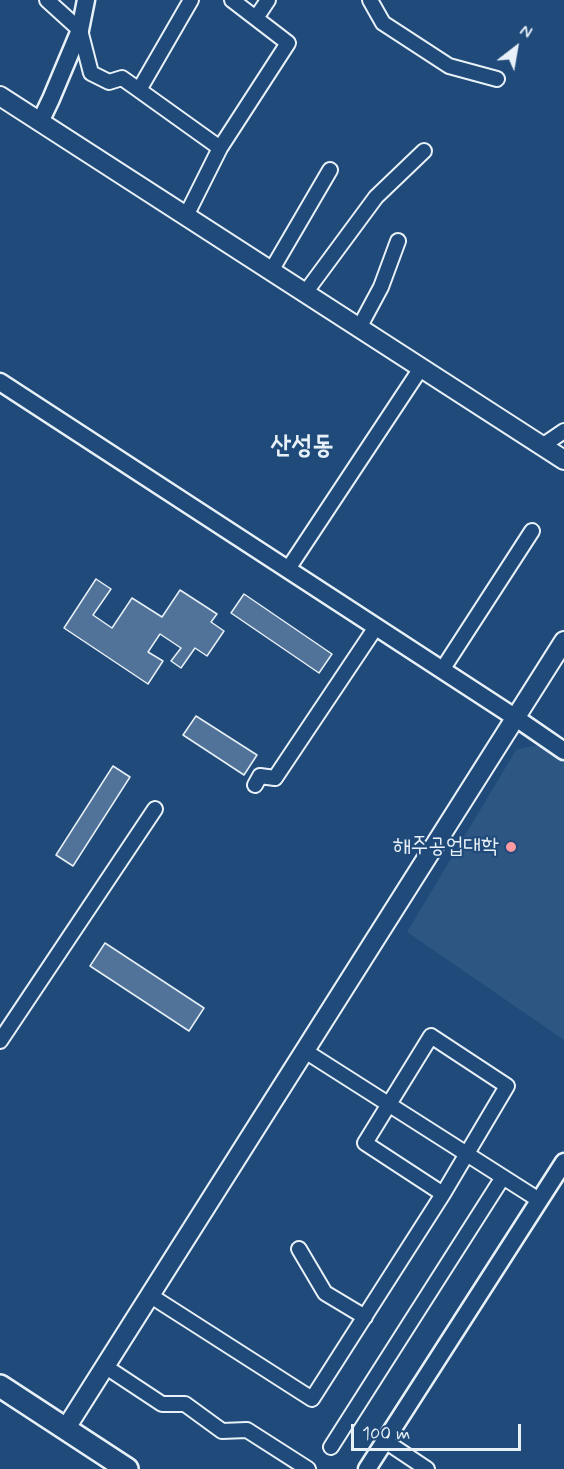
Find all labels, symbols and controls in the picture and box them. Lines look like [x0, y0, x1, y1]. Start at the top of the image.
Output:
north arrow [486, 18, 546, 78]
text: N [516, 20, 536, 44]
district label: 산성동 [271, 432, 333, 464]
place label: 해주공업대학 [393, 834, 499, 860]
marker: 해주공업대학 [504, 840, 518, 854]
scale bar [354, 1412, 524, 1450]
text: 100 m [362, 1422, 410, 1446]

